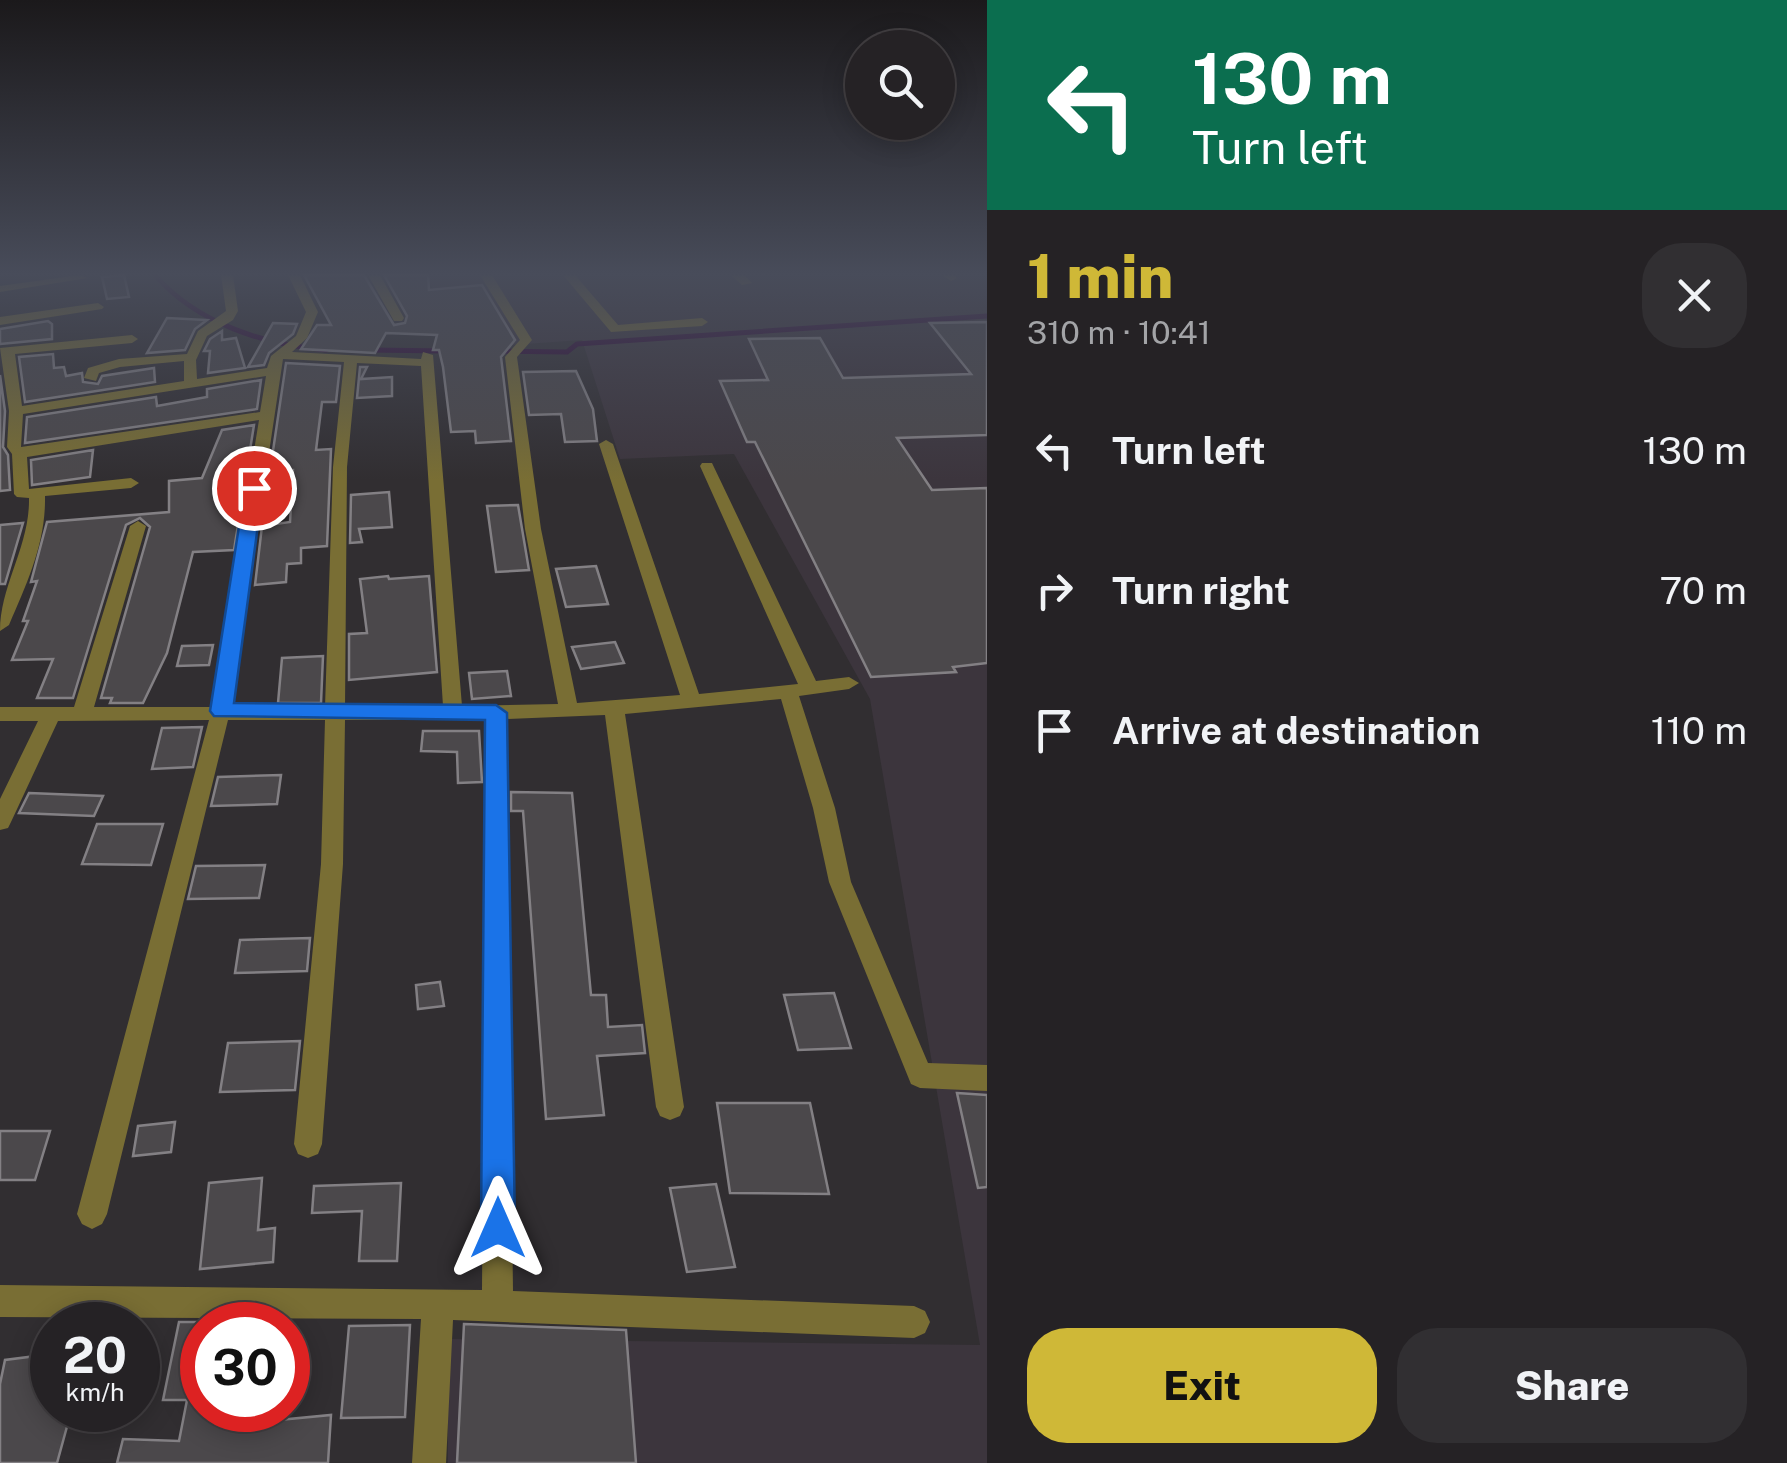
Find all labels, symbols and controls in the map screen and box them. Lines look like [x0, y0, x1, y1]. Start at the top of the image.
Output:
map controls [845, 30, 955, 140]
button: search [845, 30, 955, 140]
text: 130 m [1192, 37, 1392, 120]
icon: left [1027, 40, 1157, 170]
text: Turn left [1192, 121, 1368, 174]
text: 1 min [1027, 241, 1174, 312]
button: close [1642, 243, 1747, 348]
text: 310 m · 10:41 [1027, 314, 1211, 351]
icon: left [1027, 423, 1082, 478]
text: Turn left [1112, 428, 1266, 473]
text: 130 m [1642, 428, 1747, 473]
pin [212, 446, 297, 531]
icon: arrive [227, 461, 282, 516]
icon: right [1027, 563, 1082, 618]
text: Turn right [1112, 568, 1290, 613]
text: 70 m [1660, 568, 1747, 613]
icon: arrive [1027, 703, 1082, 758]
text: Arrive at destination [1112, 708, 1480, 753]
text: 110 m [1651, 708, 1747, 753]
position arrow [446, 1176, 550, 1280]
speed limit sign: 30 [180, 1302, 310, 1432]
text: 20 [63, 1325, 127, 1384]
button: Exit [1027, 1328, 1377, 1443]
button: Share [1397, 1328, 1747, 1443]
text: km/h [66, 1377, 124, 1407]

